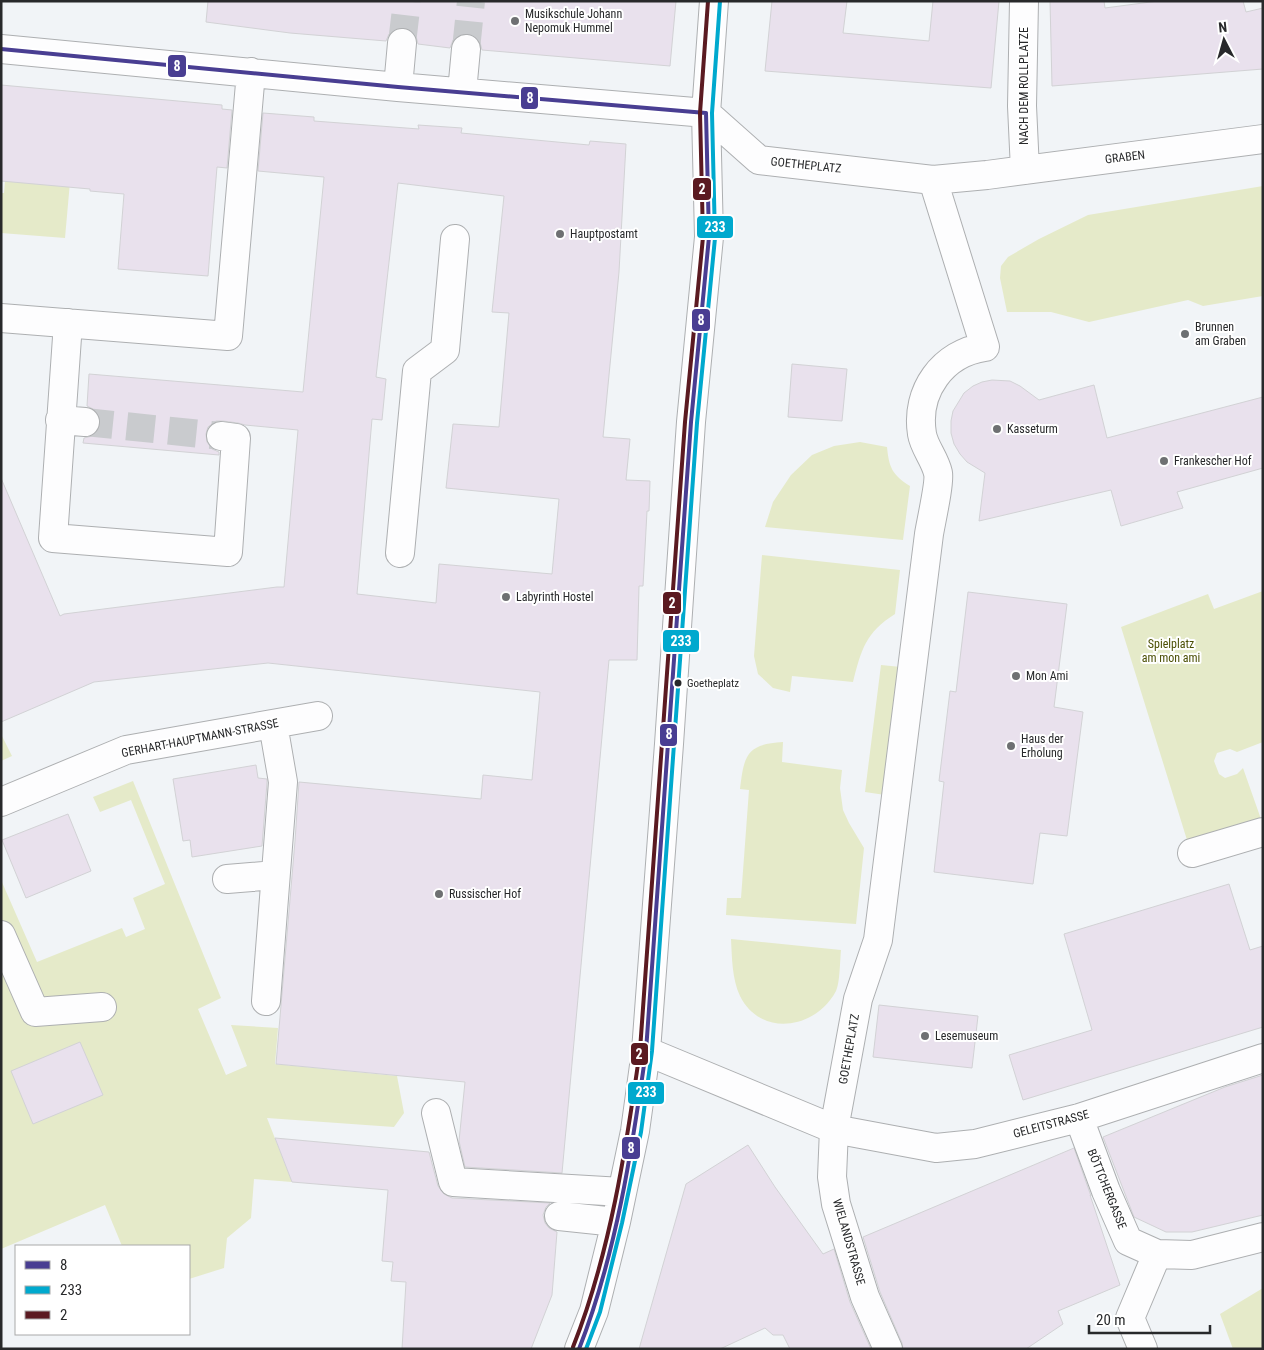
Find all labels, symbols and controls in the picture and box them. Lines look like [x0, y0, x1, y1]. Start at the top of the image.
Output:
place label: Musikschule Johann Nepomuk Hummel [525, 7, 622, 35]
marker: Musikschule Johann Nepomuk Hummel [509, 15, 521, 27]
north arrow [1199, 15, 1249, 65]
text: N [1218, 19, 1228, 35]
street label: NACH DEM ROLLPLATZE [1017, 27, 1031, 145]
line badge: 8 [167, 54, 187, 78]
text: 8 [173, 58, 181, 74]
line badge: 8 [520, 86, 539, 110]
text: 8 [526, 90, 534, 106]
street label: GRABEN [1104, 148, 1146, 166]
street label: GOETHEPLATZ [770, 154, 842, 176]
line badge: 2 [692, 177, 712, 201]
text: 2 [698, 181, 706, 197]
line badge: 233 [696, 215, 734, 239]
text: 233 [704, 219, 726, 235]
place label: Hauptpostamt [570, 227, 638, 241]
marker: Hauptpostamt [554, 228, 566, 240]
line badge: 8 [691, 308, 711, 332]
text: 8 [697, 312, 705, 328]
place label: Brunnen am Graben [1195, 320, 1246, 348]
marker: Brunnen am Graben [1179, 328, 1191, 340]
place label: Kasseturm [1007, 422, 1058, 436]
marker: Kasseturm [991, 423, 1003, 435]
place label: Frankescher Hof [1174, 454, 1252, 468]
marker: Frankescher Hof [1158, 455, 1170, 467]
place label: Labyrinth Hostel [516, 590, 594, 604]
marker: Labyrinth Hostel [500, 591, 512, 603]
line badge: 2 [662, 591, 682, 615]
text: 2 [668, 595, 676, 611]
line badge: 233 [662, 629, 700, 653]
text: 233 [670, 633, 692, 649]
park label: Spielplatz am mon ami [1142, 637, 1200, 665]
place label: Mon Ami [1026, 669, 1068, 683]
marker: Mon Ami [1010, 670, 1022, 682]
place label: Goetheplatz [687, 677, 739, 690]
marker: Goetheplatz [673, 678, 683, 688]
street label: GERHART-HAUPTMANN-STRASSE [120, 716, 280, 760]
line badge: 8 [659, 723, 678, 747]
text: 8 [665, 726, 673, 742]
place label: Haus der Erholung [1021, 732, 1064, 760]
marker: Haus der Erholung [1005, 740, 1017, 752]
place label: Russischer Hof [449, 887, 521, 901]
marker: Russischer Hof [433, 888, 445, 900]
street label: GOETHEPLATZ [836, 1013, 862, 1085]
place label: Lesemuseum [935, 1029, 998, 1043]
marker: Lesemuseum [919, 1030, 931, 1042]
line badge: 2 [630, 1042, 649, 1066]
text: 2 [635, 1046, 643, 1062]
line badge: 233 [627, 1081, 665, 1105]
text: 233 [635, 1084, 657, 1100]
street label: GELEITSTRASSE [1012, 1107, 1090, 1141]
line badge: 8 [621, 1136, 641, 1160]
text: 8 [627, 1140, 635, 1156]
street label: BÖTTCHERGASSE [1085, 1147, 1130, 1231]
street label: WIELANDSTRASSE [830, 1197, 868, 1287]
legend [15, 1245, 190, 1335]
text: 8 [60, 1256, 67, 1274]
text: 233 [60, 1281, 82, 1299]
scale bar [1089, 1302, 1210, 1334]
text: 2 [60, 1306, 67, 1324]
text: 20 m [1096, 1311, 1126, 1329]

